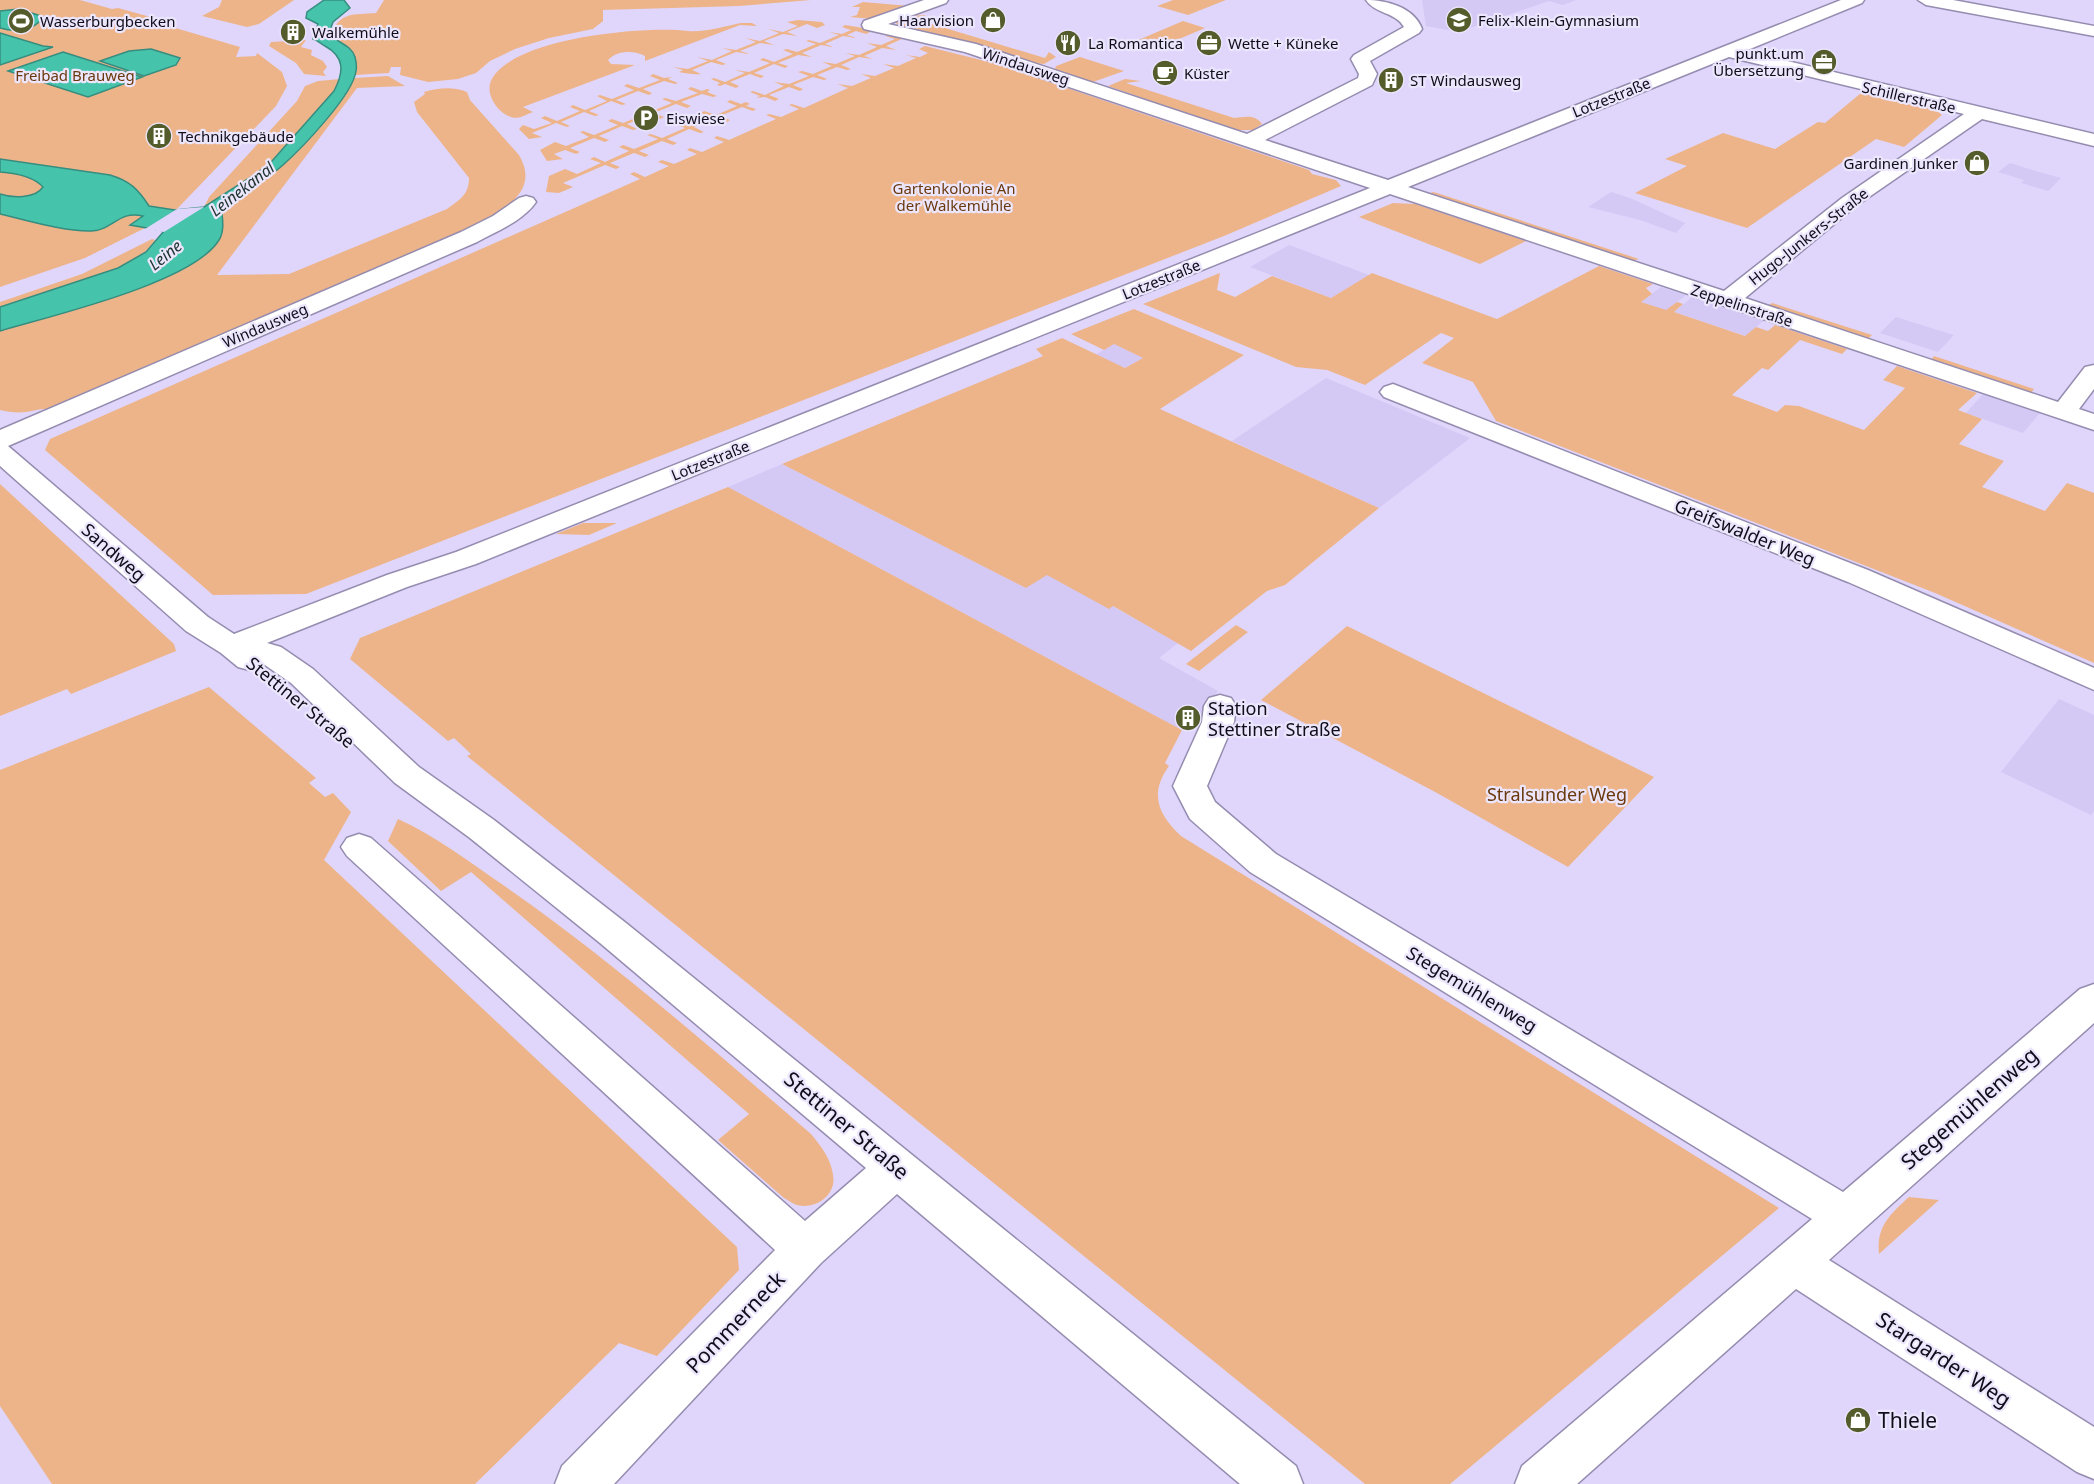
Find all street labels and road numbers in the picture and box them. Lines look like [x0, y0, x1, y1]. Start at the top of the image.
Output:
street label: Windausweg [980, 42, 1072, 90]
street label: Lotzestraße [1569, 72, 1653, 122]
street label: Schillerstraße [1860, 76, 1958, 118]
street label: Hugo-Junkers-Straße [1744, 183, 1872, 289]
street label: Lotzestraße [1119, 254, 1203, 304]
street label: Zeppelinstraße [1689, 279, 1795, 331]
street label: Windausweg [219, 298, 311, 352]
street label: Lotzestraße [668, 435, 752, 485]
street label: Greifswalder Weg [1671, 493, 1819, 571]
street label: Sandweg [77, 518, 151, 586]
street label: Stettiner Straße [242, 651, 360, 753]
street label: Stegemühlenweg [1402, 941, 1542, 1037]
street label: Stegemühlenweg [1895, 1041, 2043, 1175]
street label: Stettiner Straße [779, 1065, 915, 1185]
street label: Pommerneck [679, 1264, 791, 1379]
street label: Stargarder Weg [1871, 1305, 2017, 1413]

